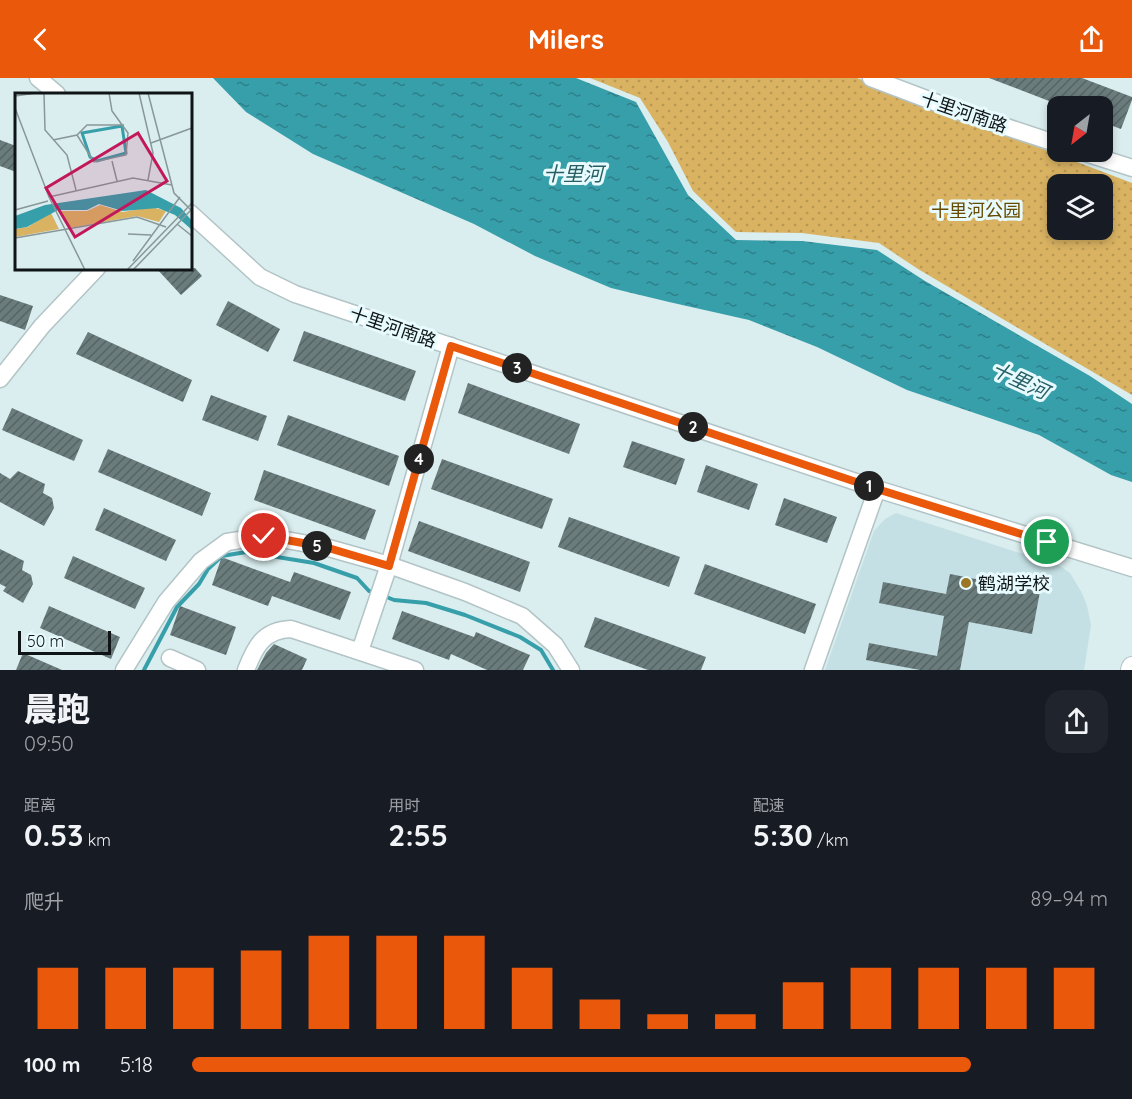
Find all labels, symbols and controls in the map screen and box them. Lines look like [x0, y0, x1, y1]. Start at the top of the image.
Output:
text: Milers [528, 22, 604, 56]
icon: back [24, 23, 57, 56]
icon: share [1075, 23, 1108, 56]
street label: 十里河南路 [918, 86, 1010, 138]
inset map [15, 93, 192, 270]
north arrow [1047, 96, 1113, 162]
map controls [1047, 96, 1113, 240]
water label: 十里河 [543, 161, 607, 186]
button: layers [1047, 174, 1113, 240]
park label: 十里河公园 [931, 199, 1021, 222]
street label: 十里河南路 [347, 301, 439, 353]
pin: 3 [502, 353, 532, 383]
water label: 十里河 [988, 356, 1056, 406]
text: 3 [513, 358, 521, 378]
pin: 2 [678, 412, 708, 442]
text: 2 [688, 417, 698, 437]
pin: 4 [404, 444, 434, 474]
text: 4 [414, 449, 424, 469]
pin: 1 [854, 471, 884, 501]
text: 1 [866, 476, 872, 496]
pin [238, 510, 289, 561]
pin [1021, 516, 1072, 567]
icon: check [247, 519, 280, 552]
icon: arrive [1030, 525, 1063, 558]
pin: 5 [302, 531, 332, 561]
text: 5 [312, 536, 322, 556]
place label: 鹤湖学校 [978, 572, 1050, 595]
marker: 鹤湖学校 [959, 576, 973, 590]
scale bar [18, 628, 111, 656]
text: 50 m [27, 631, 64, 651]
text: 晨跑 [24, 688, 90, 729]
button: share [1045, 690, 1108, 753]
text: 09:50 [24, 731, 74, 756]
text: 距离 [24, 795, 56, 815]
text: 用时 [388, 795, 420, 815]
text: 配速 [753, 795, 785, 815]
text: 0.53 [24, 816, 83, 854]
text: 2:55 [388, 816, 448, 854]
text: 5:30 [753, 816, 813, 854]
text: km [83, 830, 111, 850]
text: /km [813, 830, 849, 850]
text: 89–94 m [1030, 886, 1108, 911]
text: 爬升 [24, 889, 64, 914]
text: 100 m [24, 1052, 80, 1077]
text: 5:18 [120, 1052, 153, 1077]

